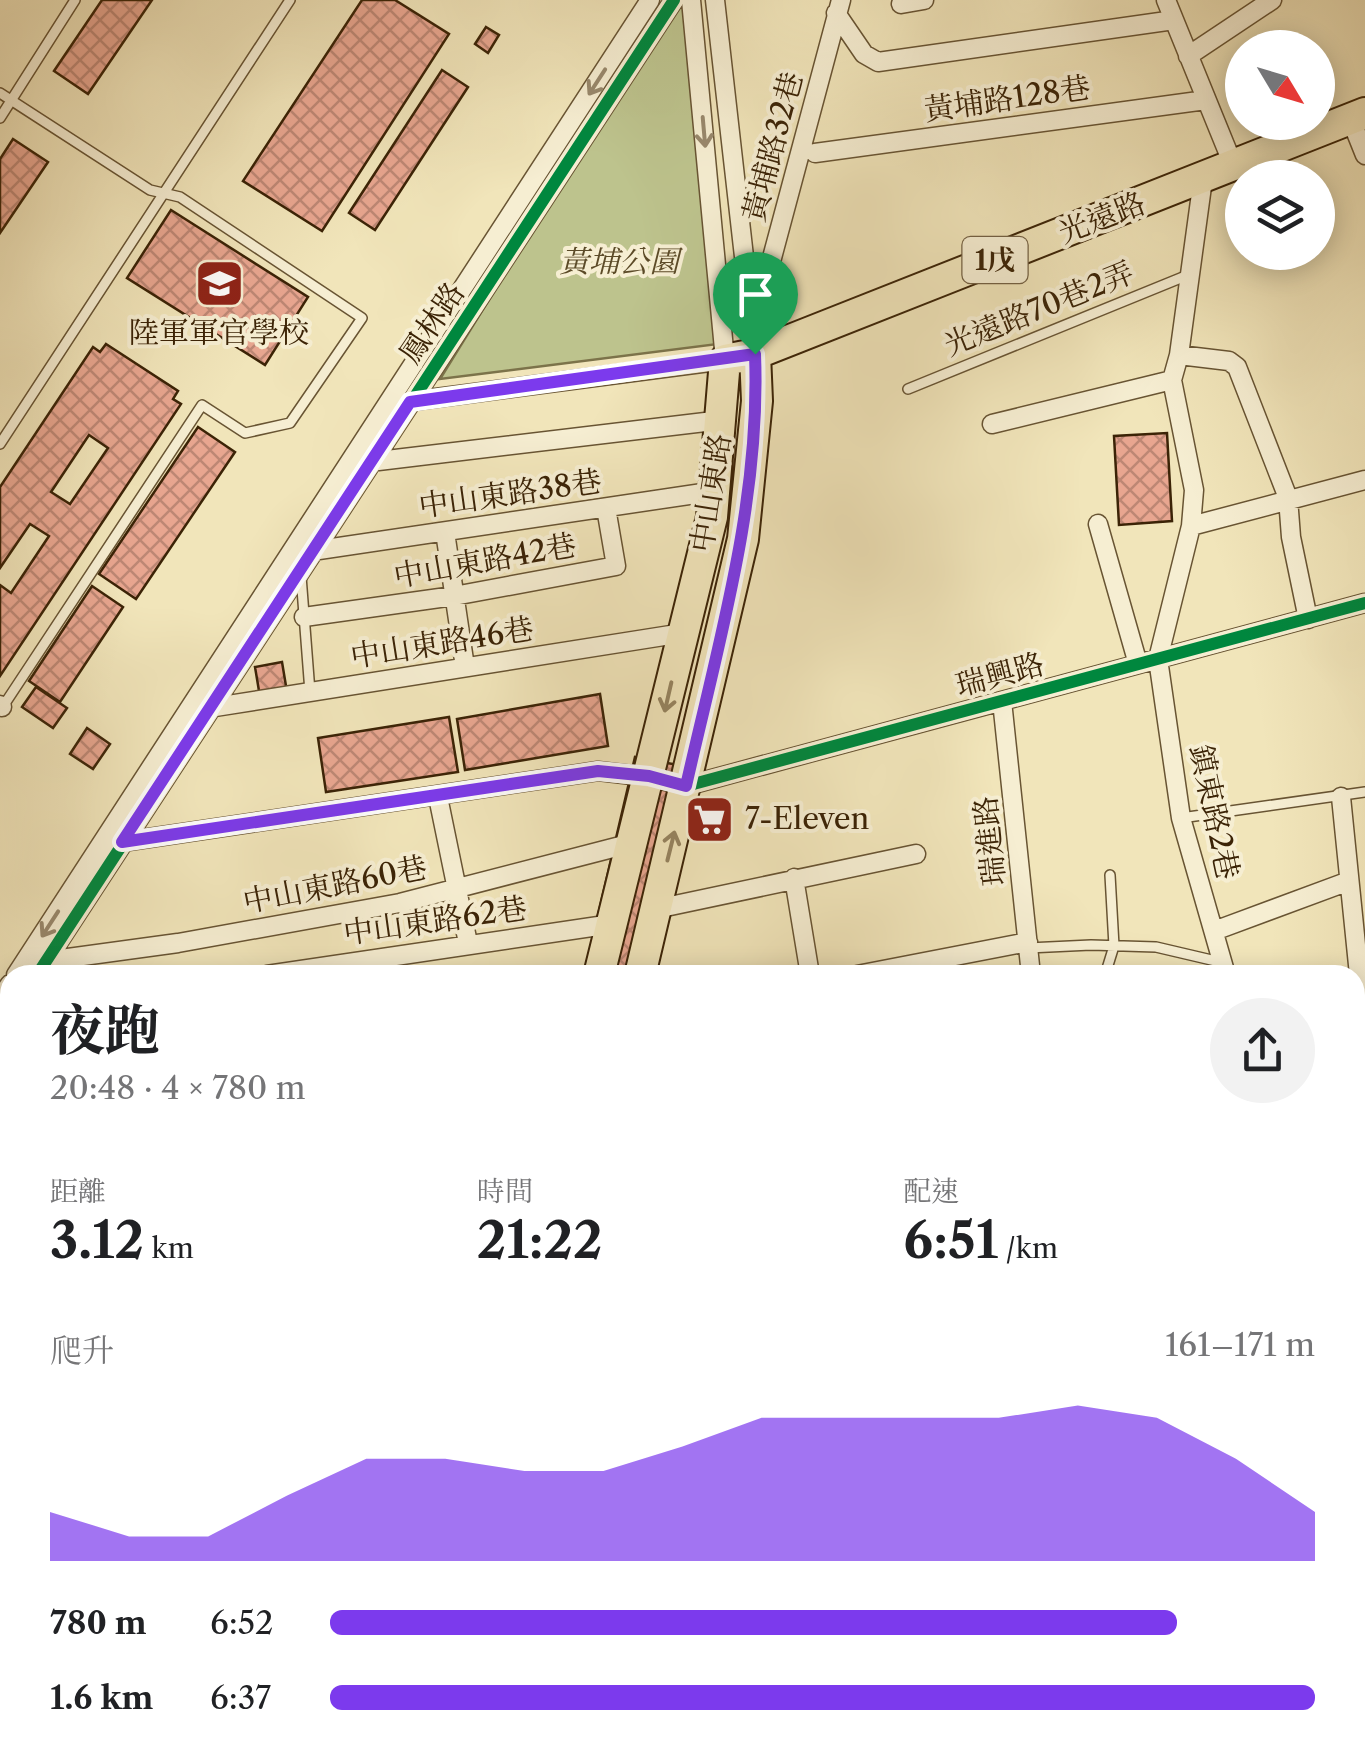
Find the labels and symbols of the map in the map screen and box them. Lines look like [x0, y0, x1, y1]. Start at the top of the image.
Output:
north arrow [1225, 30, 1335, 140]
one-way arrow [586, 67, 607, 96]
street label: 黃埔路32巷 [735, 68, 810, 226]
street label: 黃埔路128巷 [921, 69, 1093, 128]
one-way arrow [694, 115, 713, 147]
street label: 光遠路 [1053, 184, 1150, 251]
road number: 1戊 [962, 237, 1028, 283]
park label: 黃埔公園 [559, 243, 683, 280]
pin [713, 252, 798, 355]
street label: 光遠路70巷2弄 [939, 254, 1139, 363]
school or university icon: 陸軍軍官學校 [193, 258, 245, 310]
street label: 鳳林路 [391, 275, 472, 370]
place label: 陸軍軍官學校 [129, 314, 309, 351]
street label: 中山東路 [683, 431, 738, 555]
street label: 中山東路38巷 [416, 462, 604, 525]
street label: 中山東路42巷 [391, 526, 579, 595]
street label: 中山東路46巷 [348, 610, 536, 675]
street label: 瑞興路 [952, 645, 1048, 704]
one-way arrow [658, 680, 676, 712]
street label: 鎮東路2巷 [1182, 741, 1247, 883]
supermarket icon: 7-Eleven [684, 793, 736, 845]
street label: 瑞進路 [966, 794, 1013, 888]
place label: 7-Eleven [745, 800, 870, 837]
one-way arrow [663, 831, 682, 862]
street label: 中山東路60巷 [240, 849, 430, 920]
street label: 中山東路62巷 [341, 889, 529, 952]
one-way arrow [40, 909, 61, 937]

